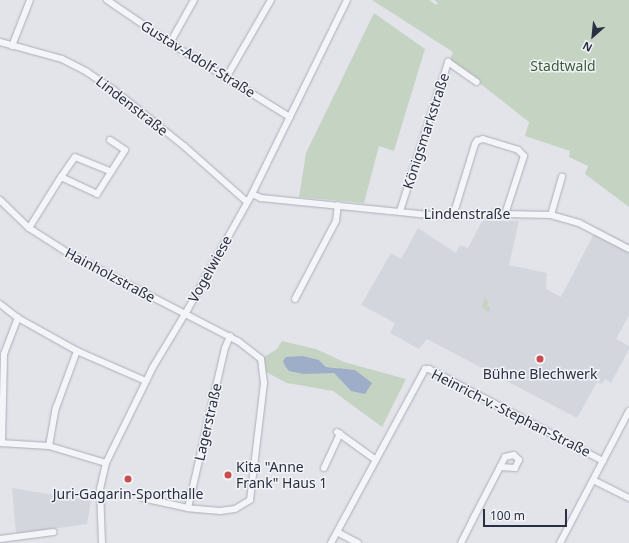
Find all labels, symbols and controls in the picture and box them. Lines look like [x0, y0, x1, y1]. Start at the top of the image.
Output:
north arrow [573, 16, 613, 56]
street label: Gustav-Adolf-Straße [138, 17, 258, 101]
text: N [580, 38, 595, 56]
park label: Stadtwald [530, 58, 596, 74]
street label: Königsmarkstraße [399, 71, 453, 191]
street label: Lindenstraße [93, 73, 171, 139]
street label: Lindenstraße [424, 206, 510, 222]
street label: Vogelwiese [185, 233, 235, 305]
street label: Hainholzstraße [62, 244, 158, 306]
marker: Bühne Blechwerk [535, 354, 545, 364]
street label: Heinrich-v.-Stephan-Straße [429, 365, 593, 461]
place label: Bühne Blechwerk [483, 366, 597, 382]
street label: Lagerstraße [191, 381, 225, 463]
place label: Kita "Anne Frank" Haus 1 [236, 459, 327, 492]
marker: Kita "Anne Frank" Haus 1 [223, 470, 233, 480]
marker: Juri-Gagarin-Sporthalle [123, 474, 133, 484]
place label: Juri-Gagarin-Sporthalle [53, 486, 203, 502]
scale bar [485, 501, 569, 527]
text: 100 m [490, 507, 525, 524]

